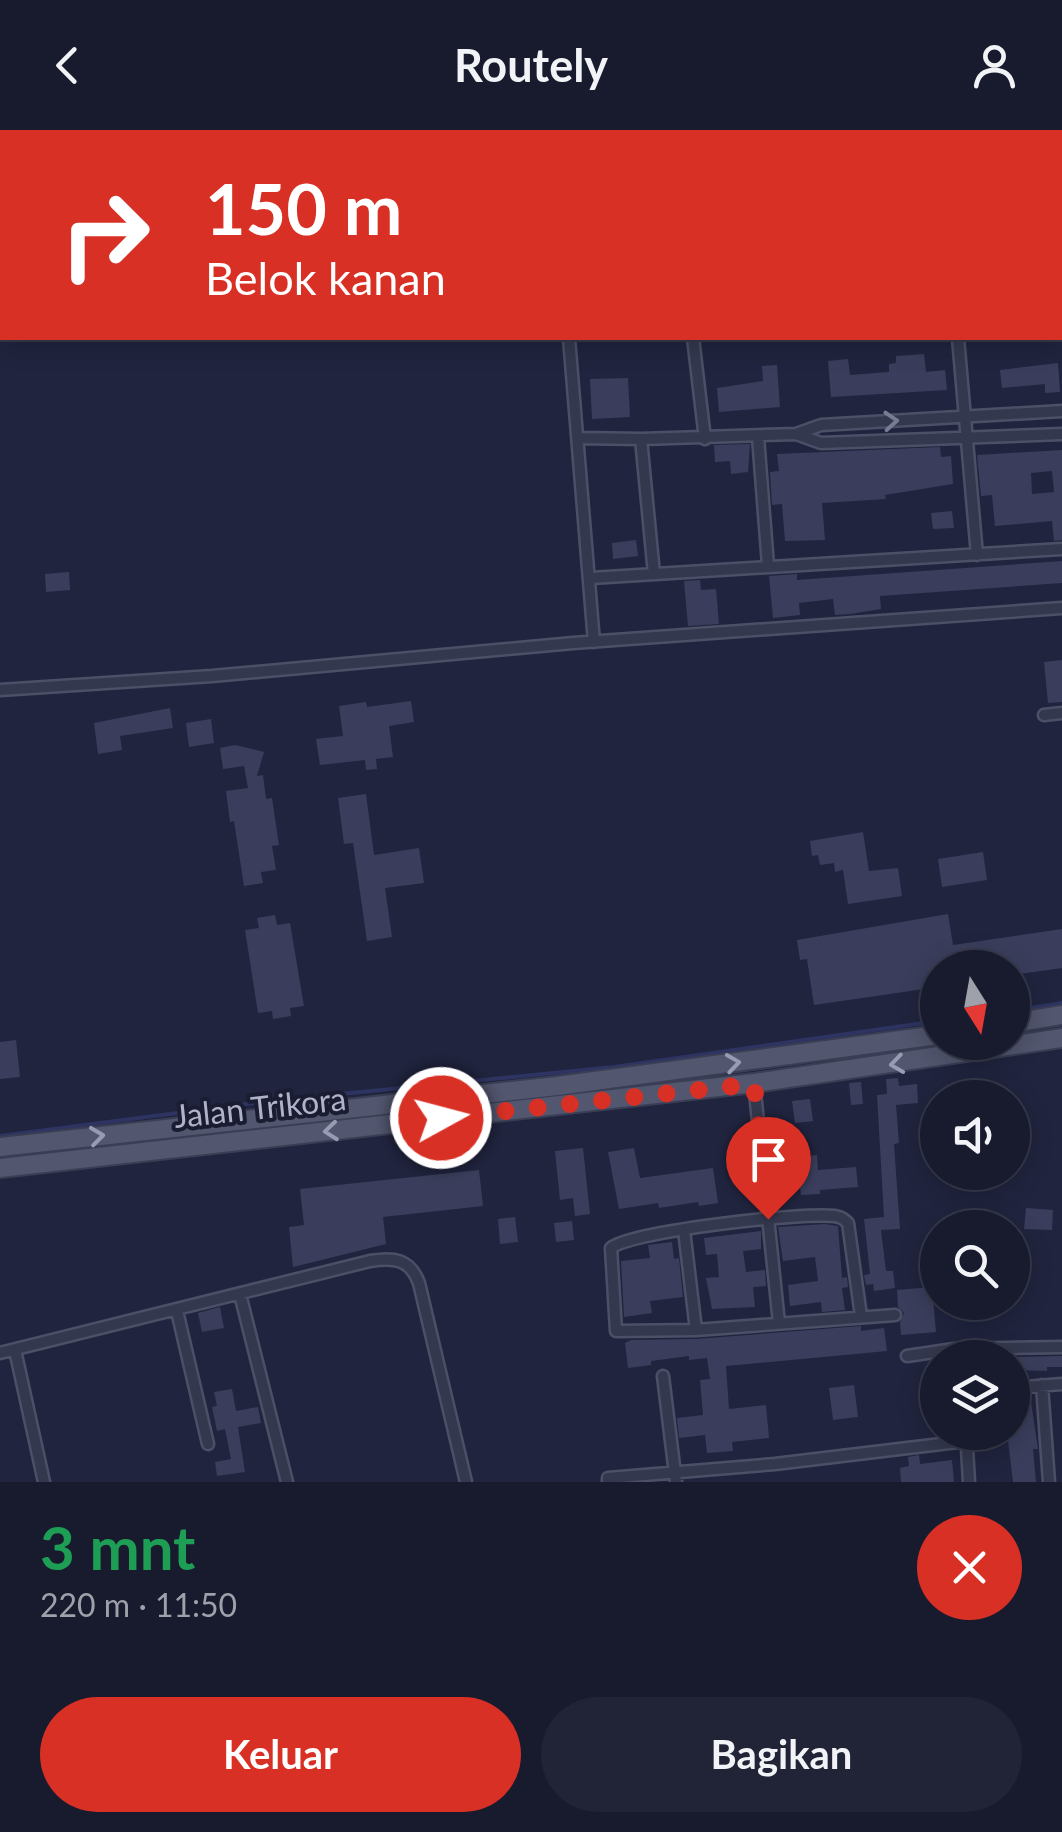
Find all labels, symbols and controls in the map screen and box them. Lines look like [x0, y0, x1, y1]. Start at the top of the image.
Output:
icon: back [40, 38, 95, 93]
text: Routely [454, 38, 608, 92]
icon: person [967, 38, 1022, 93]
text: 150 m [205, 166, 402, 250]
icon: right [40, 170, 170, 300]
text: Belok kanan [205, 251, 446, 305]
one-way arrow [884, 411, 900, 432]
north arrow [920, 950, 1030, 1060]
map controls [920, 950, 1030, 1450]
one-way arrow [888, 1052, 905, 1073]
one-way arrow [724, 1053, 741, 1074]
position arrow [389, 1066, 493, 1170]
street label: Jalan Trikora [172, 1078, 348, 1135]
button: sound [920, 1080, 1030, 1190]
pin [726, 1117, 811, 1220]
one-way arrow [322, 1120, 338, 1141]
one-way arrow [89, 1126, 105, 1147]
icon: arrive [741, 1132, 796, 1187]
button: search [920, 1210, 1030, 1320]
button: layers [920, 1340, 1030, 1450]
text: 3 mnt [40, 1511, 195, 1583]
button: close [917, 1515, 1022, 1620]
text: 220 m · 11:50 [40, 1585, 237, 1624]
button: Keluar [40, 1697, 521, 1812]
button: Bagikan [541, 1697, 1022, 1812]

